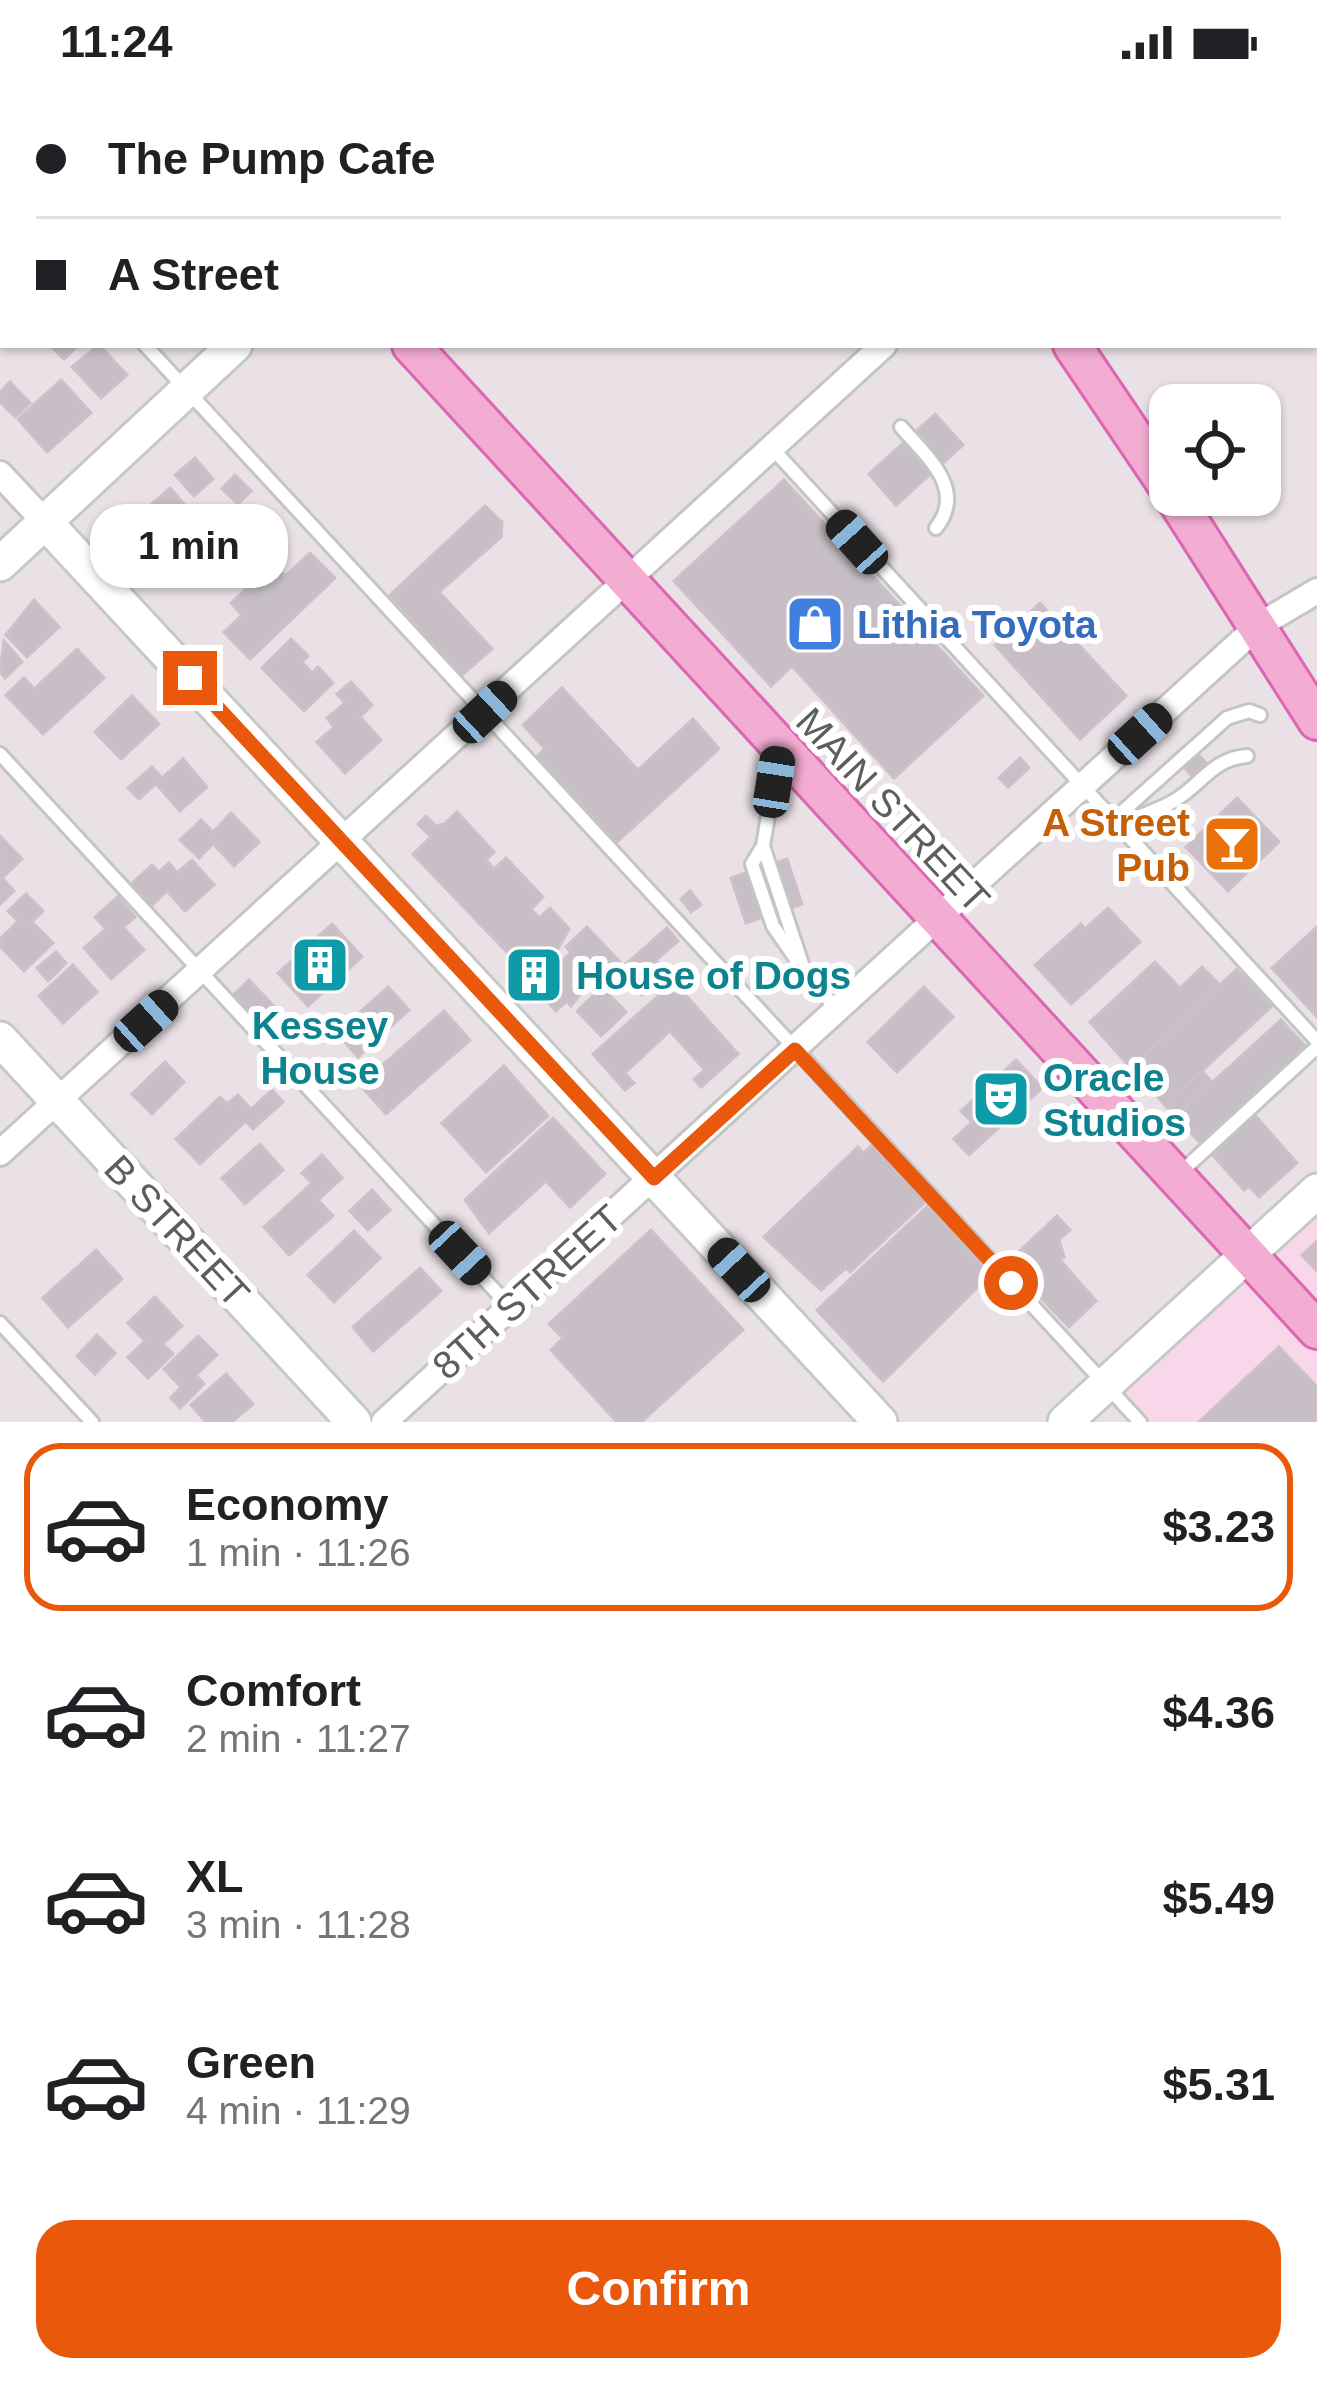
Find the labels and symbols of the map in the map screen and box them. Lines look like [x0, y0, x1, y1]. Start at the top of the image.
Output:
car [820, 503, 894, 581]
callout: 1 min [91, 504, 289, 588]
shop icon: Lithia Toyota [784, 593, 846, 655]
place label: Lithia Toyota [857, 603, 1097, 646]
route end [163, 651, 217, 705]
car [446, 674, 524, 750]
car [1101, 697, 1179, 771]
street label: MAIN STREET [788, 699, 998, 921]
car [751, 744, 797, 820]
place label: A Street Pub [1042, 801, 1190, 889]
bar icon: A Street Pub [1201, 813, 1263, 875]
building icon: Kessey House [289, 934, 351, 996]
building icon: House of Dogs [503, 944, 565, 1006]
place label: House of Dogs [576, 954, 851, 997]
car [107, 984, 185, 1058]
place label: Kessey House [252, 1004, 389, 1092]
place label: Oracle Studios [1043, 1056, 1186, 1144]
theatre icon: Oracle Studios [970, 1068, 1032, 1130]
street label: B STREET [96, 1147, 258, 1315]
street label: 8TH STREET [424, 1196, 630, 1388]
car [422, 1214, 498, 1292]
car [701, 1231, 777, 1309]
route start [984, 1256, 1038, 1310]

